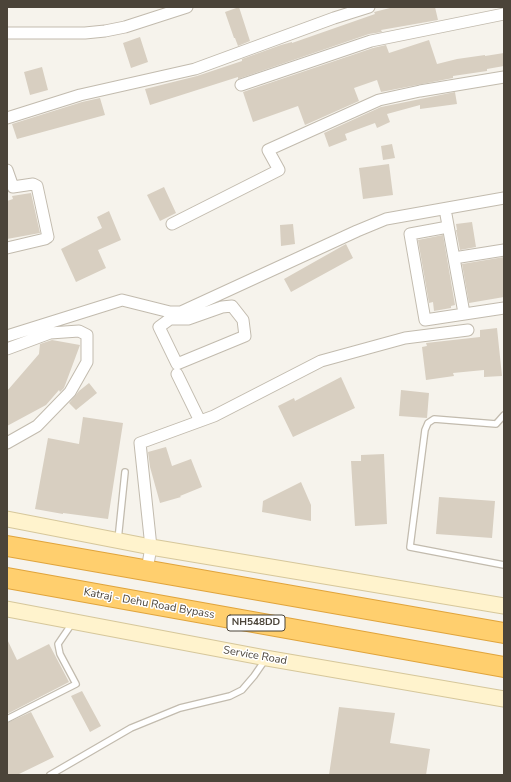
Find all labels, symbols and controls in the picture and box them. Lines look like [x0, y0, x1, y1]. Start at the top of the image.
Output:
street label: Katraj - Dehu Road Bypass [82, 586, 216, 622]
road number: NH548DD [227, 615, 285, 631]
street label: Service Road [222, 644, 288, 668]

